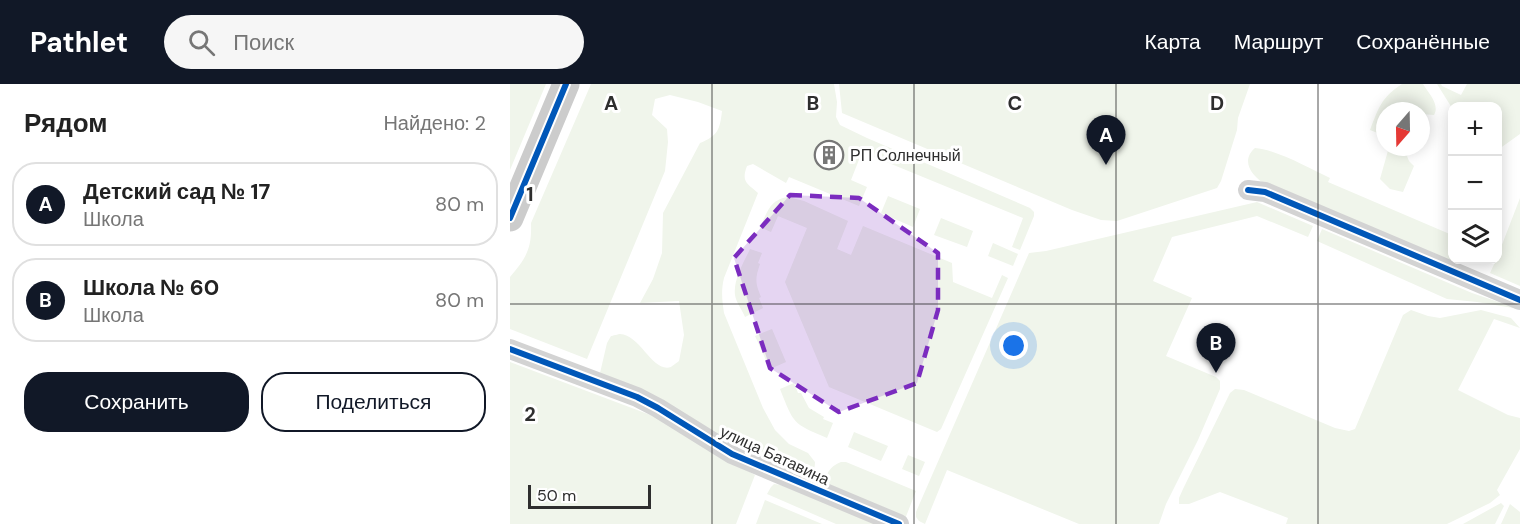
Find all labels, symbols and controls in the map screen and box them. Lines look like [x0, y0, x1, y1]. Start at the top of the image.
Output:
search box [164, 15, 584, 69]
text: Pathlet [30, 24, 128, 61]
icon: search [185, 26, 218, 59]
text: Поиск [233, 28, 294, 57]
text: Карта [1145, 28, 1201, 56]
text: Маршрут [1234, 28, 1323, 56]
text: Сохранённые [1356, 28, 1490, 56]
text: A [604, 90, 618, 116]
text: B [807, 90, 819, 116]
text: C [1008, 90, 1022, 116]
text: D [1210, 90, 1224, 116]
north arrow [1376, 102, 1430, 156]
map controls [1448, 102, 1502, 264]
button: + [1448, 102, 1502, 156]
text: Рядом [24, 106, 107, 140]
text: Найдено: 2 [383, 110, 486, 136]
pin: A [1086, 116, 1126, 165]
building icon: РП Солнечный [813, 139, 845, 171]
place label: РП Солнечный [850, 145, 961, 166]
button: − [1448, 156, 1502, 210]
text: Детский сад № 17 [83, 177, 270, 206]
text: 1 [526, 181, 534, 207]
text: A [38, 191, 53, 217]
text: 80 m [435, 191, 484, 217]
text: Школа [83, 206, 144, 232]
button: layers [1448, 210, 1502, 264]
text: Школа № 60 [83, 273, 219, 302]
text: B [39, 287, 52, 313]
text: 80 m [435, 287, 484, 313]
text: Школа [83, 302, 144, 328]
pin: B [1196, 324, 1236, 373]
your location [999, 331, 1028, 360]
button: Сохранить [24, 372, 249, 432]
button: Поделиться [261, 372, 486, 432]
text: 2 [524, 401, 536, 427]
street label: улица Батавина [717, 421, 833, 490]
scale bar [528, 482, 651, 510]
text: 50 m [537, 485, 576, 506]

